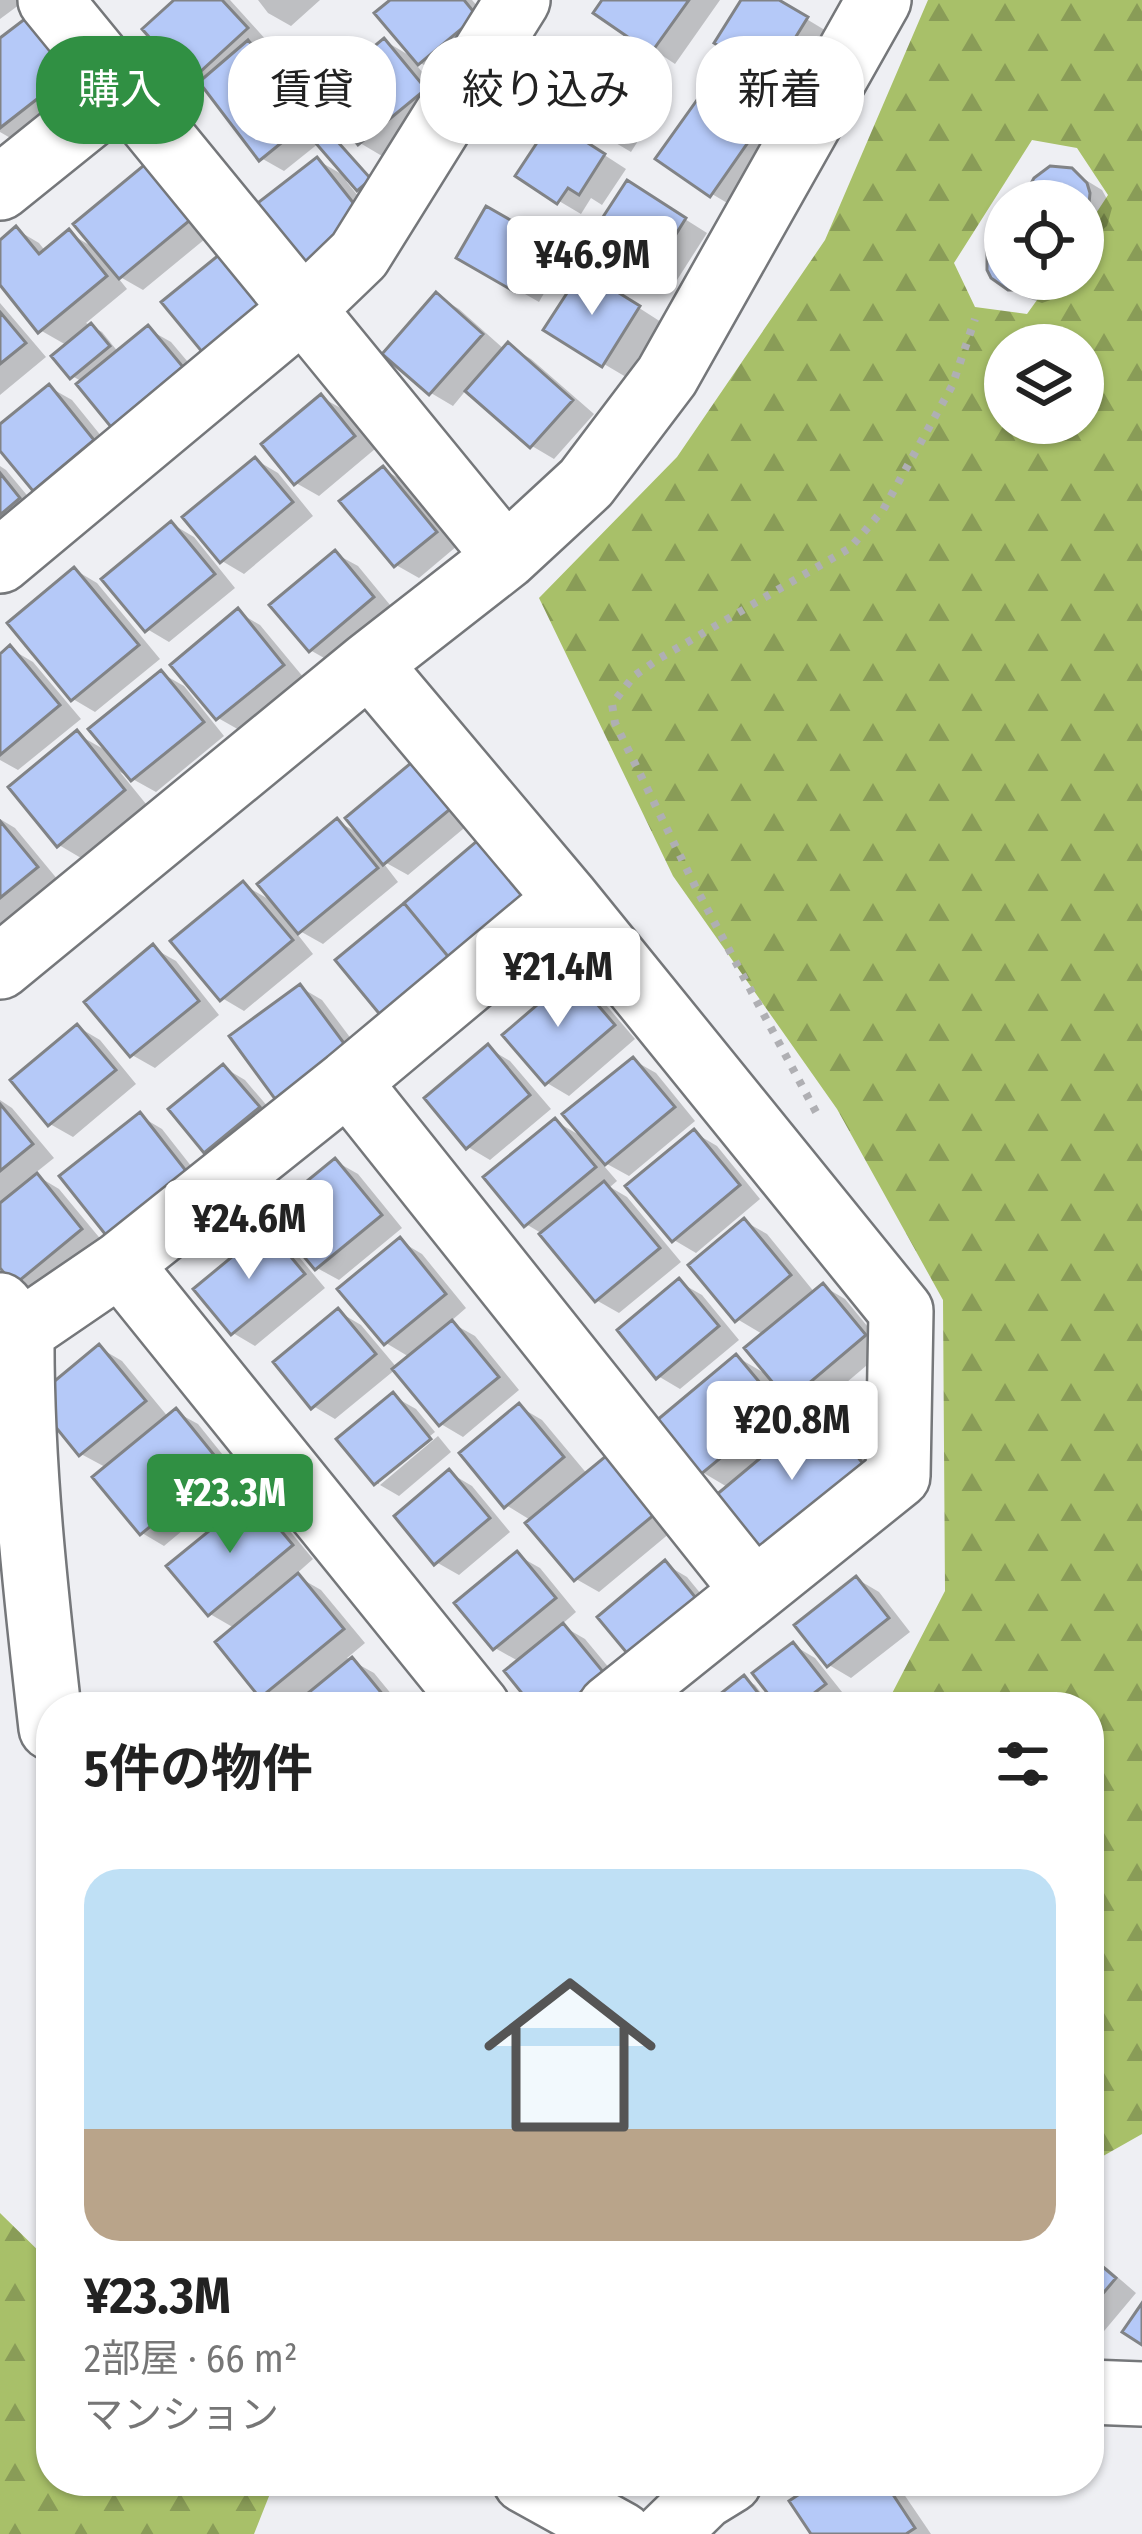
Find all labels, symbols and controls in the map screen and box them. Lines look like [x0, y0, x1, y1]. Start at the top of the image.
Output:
chip: 購入 [36, 36, 204, 144]
chip: 賃貸 [228, 36, 396, 144]
chip: 絞り込み [420, 36, 672, 144]
chip: 新着 [696, 36, 864, 144]
map controls [984, 180, 1104, 444]
button: locate [984, 180, 1104, 300]
pin: ¥46.9M [494, 216, 690, 318]
text: ¥46.9M [534, 232, 650, 278]
button: layers [984, 324, 1104, 444]
pin: ¥21.4M [460, 928, 656, 1030]
text: ¥21.4M [503, 944, 613, 990]
pin: ¥24.6M [151, 1180, 347, 1282]
text: ¥24.6M [192, 1196, 306, 1242]
pin: ¥20.8M [694, 1381, 890, 1483]
text: ¥20.8M [734, 1397, 850, 1443]
pin: ¥23.3M [132, 1454, 328, 1556]
text: ¥23.3M [174, 1470, 286, 1516]
icon: filters [990, 1731, 1056, 1797]
text: 5件の物件 [84, 1738, 313, 1800]
icon: home [462, 1947, 678, 2163]
text: ¥23.3M [84, 2265, 231, 2327]
text: 2部屋 · 66 m² [84, 2336, 298, 2382]
text: マンション [84, 2392, 279, 2438]

